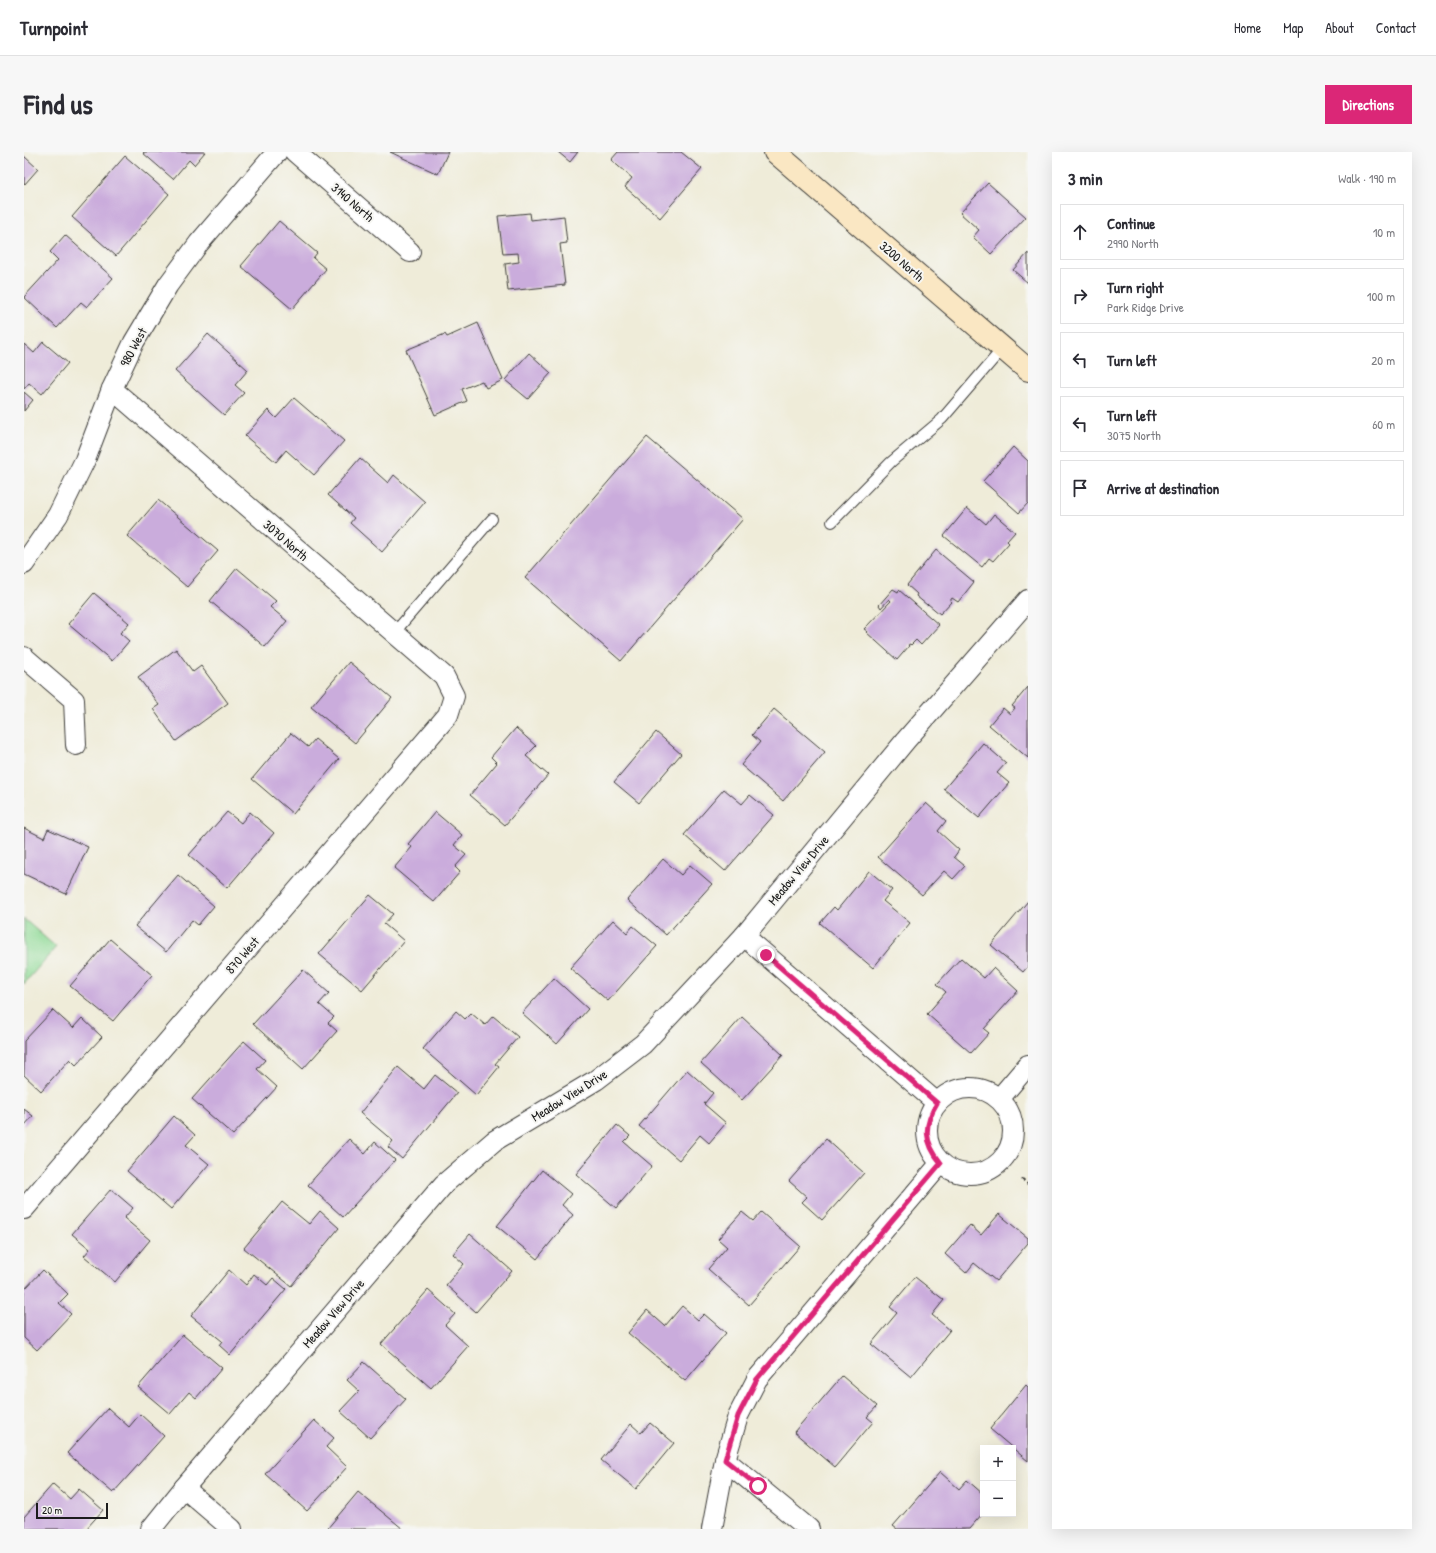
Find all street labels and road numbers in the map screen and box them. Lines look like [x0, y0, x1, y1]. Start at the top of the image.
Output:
street label: 3140 North [328, 178, 379, 226]
street label: 3200 North [876, 237, 929, 286]
street label: 980 West [115, 324, 151, 370]
street label: 3070 North [260, 515, 313, 565]
street label: Meadow View Drive [763, 831, 833, 909]
street label: 870 West [221, 932, 263, 977]
street label: Meadow View Drive [528, 1065, 610, 1125]
street label: Meadow View Drive [298, 1275, 368, 1351]

